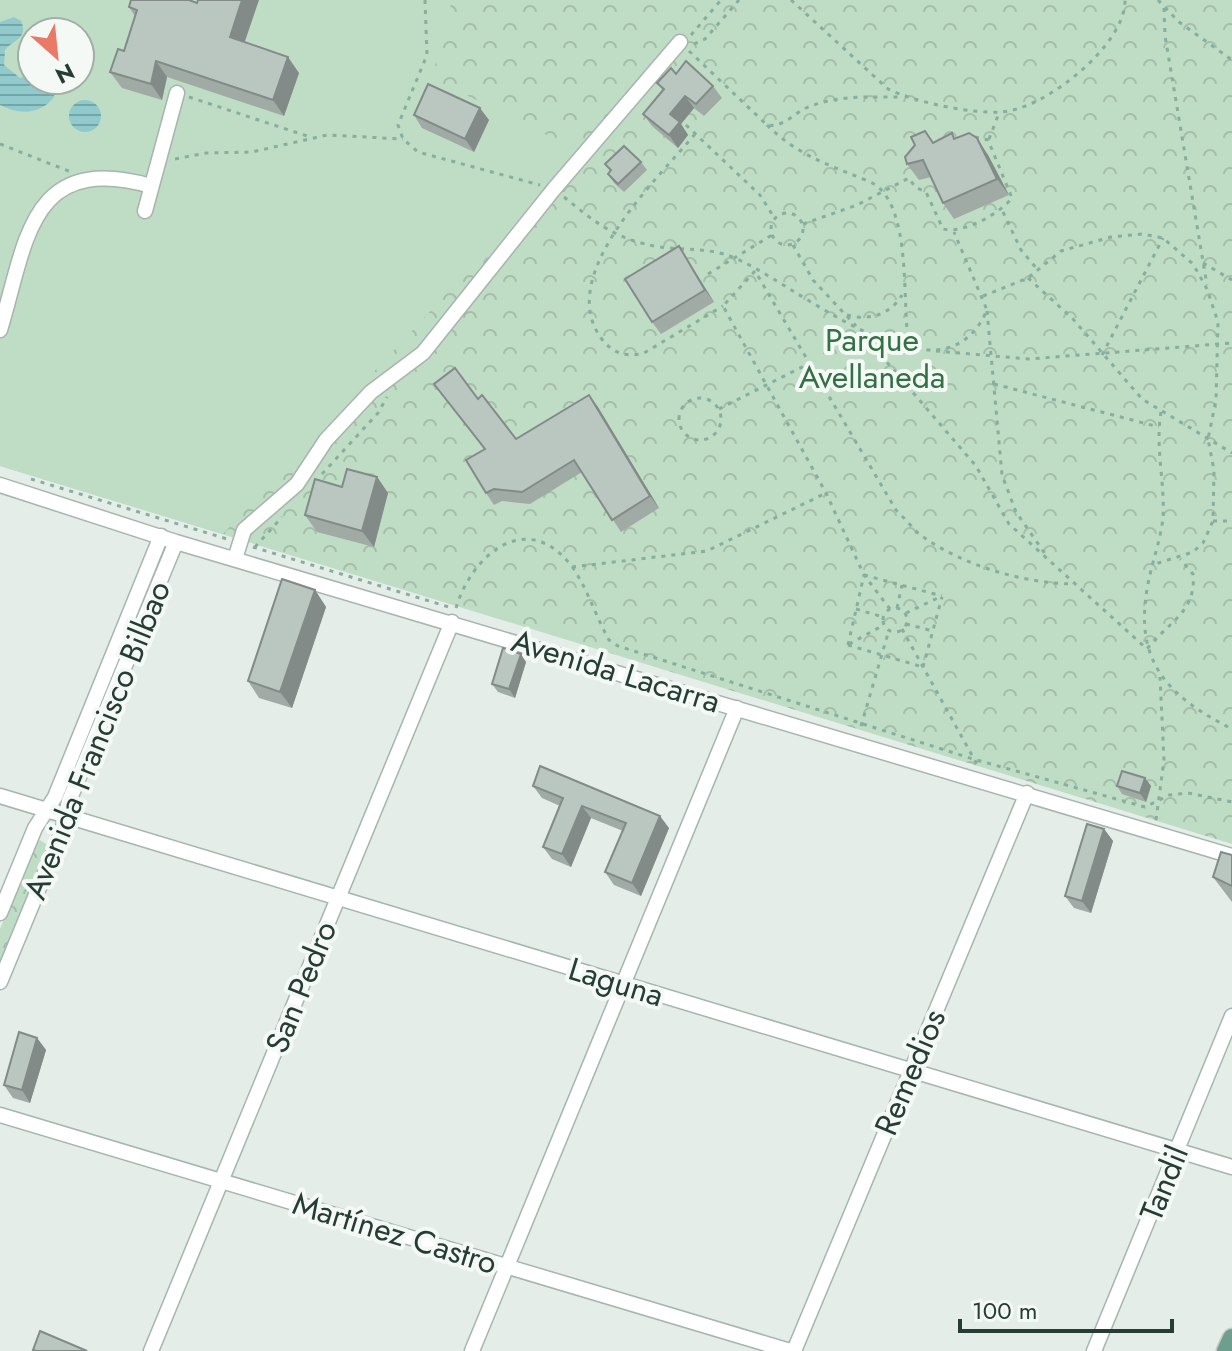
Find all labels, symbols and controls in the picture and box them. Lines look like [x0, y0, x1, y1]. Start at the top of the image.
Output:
north arrow [16, 16, 96, 96]
text: N [50, 56, 80, 92]
park label: Parque Avellaneda [799, 317, 945, 400]
street label: Avenida Francisco Bilbao [12, 574, 182, 906]
street label: Avenida Lacarra [506, 617, 726, 725]
street label: San Pedro [254, 914, 348, 1060]
street label: Laguna [563, 946, 669, 1018]
street label: Remedios [863, 1002, 957, 1142]
street label: Tandil [1128, 1138, 1200, 1228]
street label: Martínez Castro [287, 1180, 503, 1286]
scale bar [960, 1283, 1172, 1333]
text: 100 m [972, 1293, 1038, 1328]

